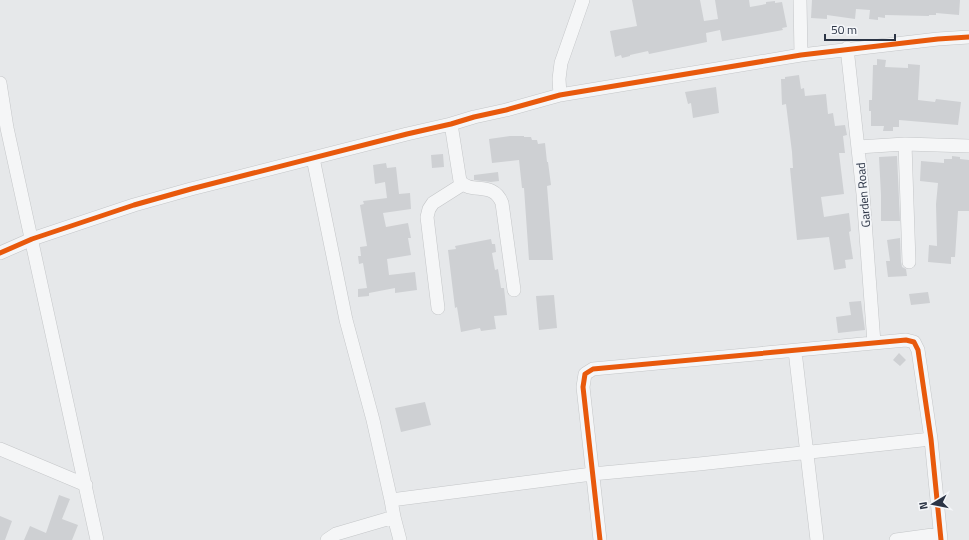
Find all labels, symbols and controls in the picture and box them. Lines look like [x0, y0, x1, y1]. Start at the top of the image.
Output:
scale bar [825, 16, 895, 42]
text: 50 m [831, 20, 857, 39]
street label: Garden Road [851, 162, 875, 228]
north arrow [913, 484, 953, 524]
text: N [915, 501, 932, 511]

